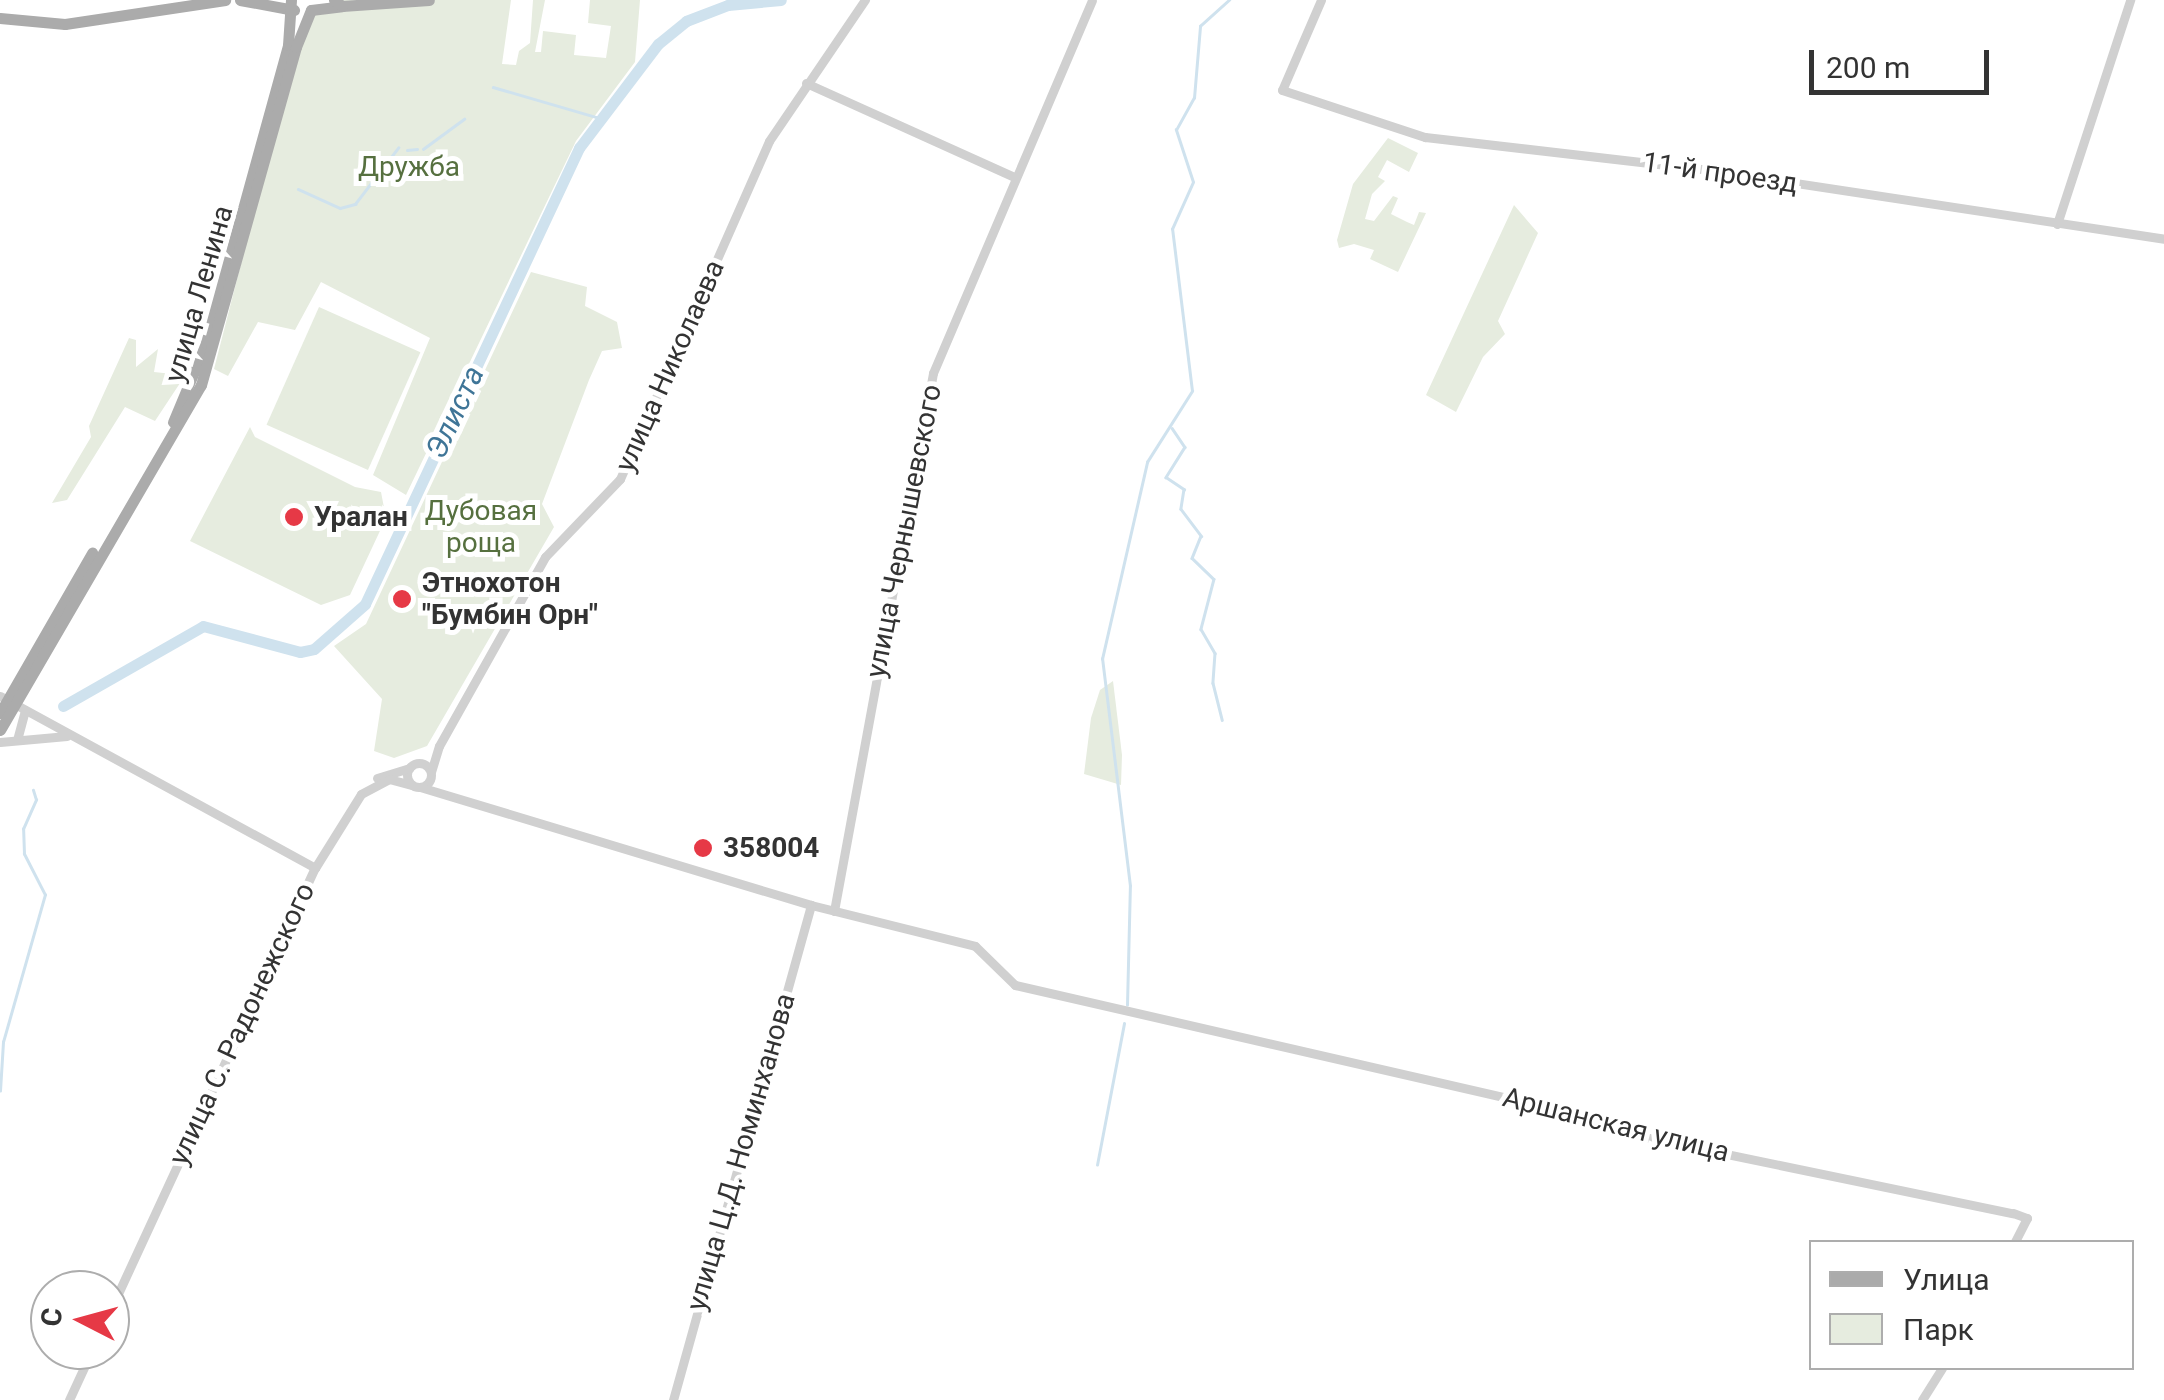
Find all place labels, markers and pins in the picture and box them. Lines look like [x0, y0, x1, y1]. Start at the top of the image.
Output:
place label: Уралан [314, 500, 408, 534]
marker: Уралан [283, 506, 305, 528]
place label: Этнохотон "Бумбин Орн" [422, 566, 598, 632]
marker: Этнохотон "Бумбин Орн" [391, 588, 413, 610]
place label: 358004 [723, 831, 819, 865]
marker: 358004 [692, 837, 714, 859]

